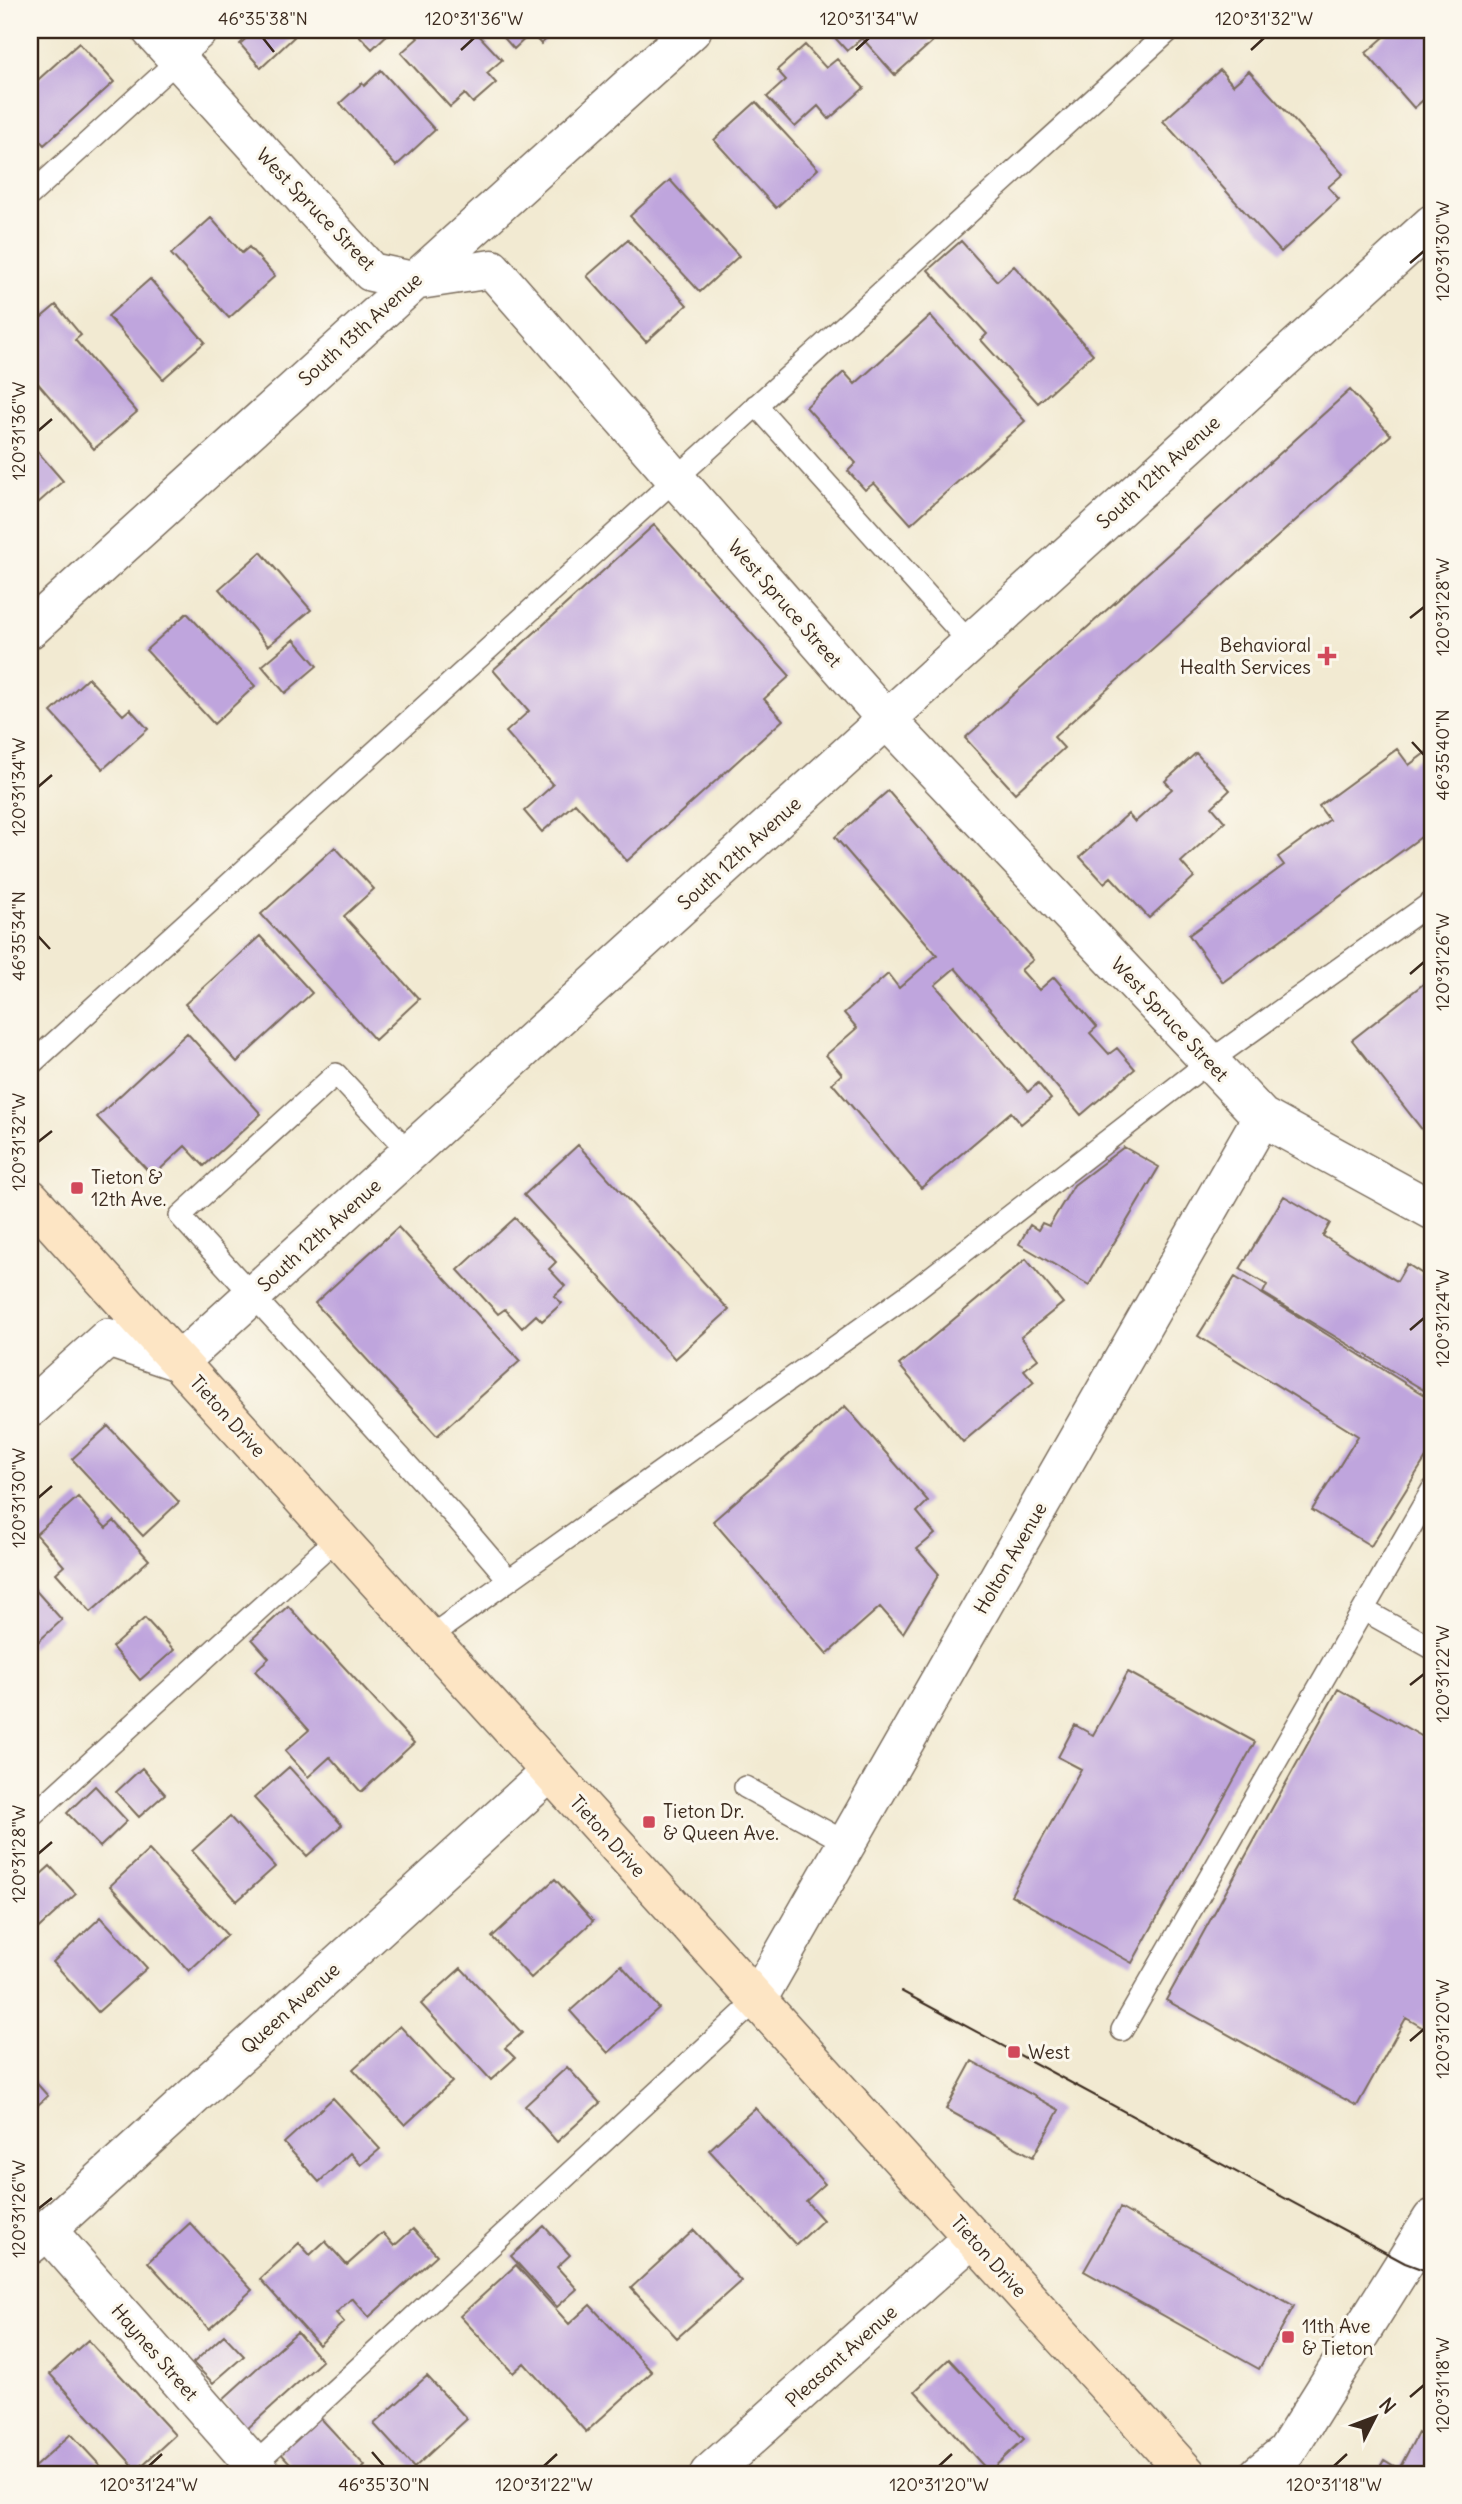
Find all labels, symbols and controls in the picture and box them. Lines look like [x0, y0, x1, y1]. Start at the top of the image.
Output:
text: 46°35'38"N [218, 7, 308, 30]
text: 120°31'36"W [425, 7, 523, 30]
text: 120°31'34"W [820, 7, 918, 30]
text: 120°31'32"W [1215, 7, 1313, 30]
street label: West Spruce Street [251, 143, 381, 275]
text: 120°31'30"W [1431, 201, 1454, 301]
street label: South 13th Avenue [293, 267, 427, 391]
text: 120°31'36"W [7, 382, 30, 480]
street label: South 12th Avenue [1091, 410, 1225, 534]
street label: West Spruce Street [723, 534, 847, 672]
text: 120°31'28"W [1431, 558, 1454, 656]
place label: Behavioral Health Services [1180, 633, 1311, 679]
marker: Behavioral Health Services [1317, 646, 1337, 666]
text: 46°35'40"N [1431, 709, 1454, 801]
text: 120°31'34"W [7, 738, 30, 836]
street label: South 12th Avenue [672, 791, 806, 915]
text: 46°35'34"N [7, 891, 30, 981]
text: 120°31'26"W [1431, 913, 1454, 1011]
street label: West Spruce Street [1106, 952, 1234, 1086]
text: 120°31'32"W [7, 1093, 30, 1191]
place label: Tieton & 12th Ave. [91, 1165, 166, 1211]
street label: South 12th Avenue [252, 1173, 386, 1297]
marker: Tieton & 12th Ave. [69, 1180, 85, 1196]
text: 120°31'24"W [1431, 1269, 1454, 1367]
street label: Tieton Drive [185, 1370, 271, 1462]
text: 120°31'30"W [7, 1448, 30, 1548]
street label: Holton Avenue [968, 1498, 1052, 1618]
text: 120°31'22"W [1431, 1625, 1454, 1723]
street label: Tieton Drive [565, 1790, 651, 1882]
place label: Tieton Dr. & Queen Ave. [663, 1799, 779, 1845]
text: 120°31'28"W [7, 1805, 30, 1903]
marker: Tieton Dr. & Queen Ave. [641, 1814, 657, 1830]
street label: Queen Avenue [236, 1957, 344, 2059]
text: 120°31'20"W [1431, 1979, 1454, 2079]
place label: West [1028, 2040, 1070, 2064]
marker: West [1006, 2044, 1022, 2060]
text: 120°31'26"W [7, 2160, 30, 2258]
street label: Tieton Drive [946, 2210, 1032, 2302]
street label: Haynes Street [106, 2299, 204, 2405]
street label: Pleasant Avenue [780, 2300, 902, 2412]
place label: 11th Ave & Tieton [1302, 2314, 1374, 2360]
marker: 11th Ave & Tieton [1280, 2329, 1296, 2345]
text: 120°31'18"W [1431, 2337, 1454, 2433]
north arrow [1340, 2382, 1410, 2452]
text: N [1374, 2393, 1401, 2419]
text: 120°31'24"W [100, 2473, 198, 2496]
text: 46°35'30"N [338, 2473, 430, 2496]
text: 120°31'22"W [495, 2473, 593, 2496]
text: 120°31'20"W [889, 2473, 989, 2496]
text: 120°31'18"W [1286, 2473, 1382, 2496]

